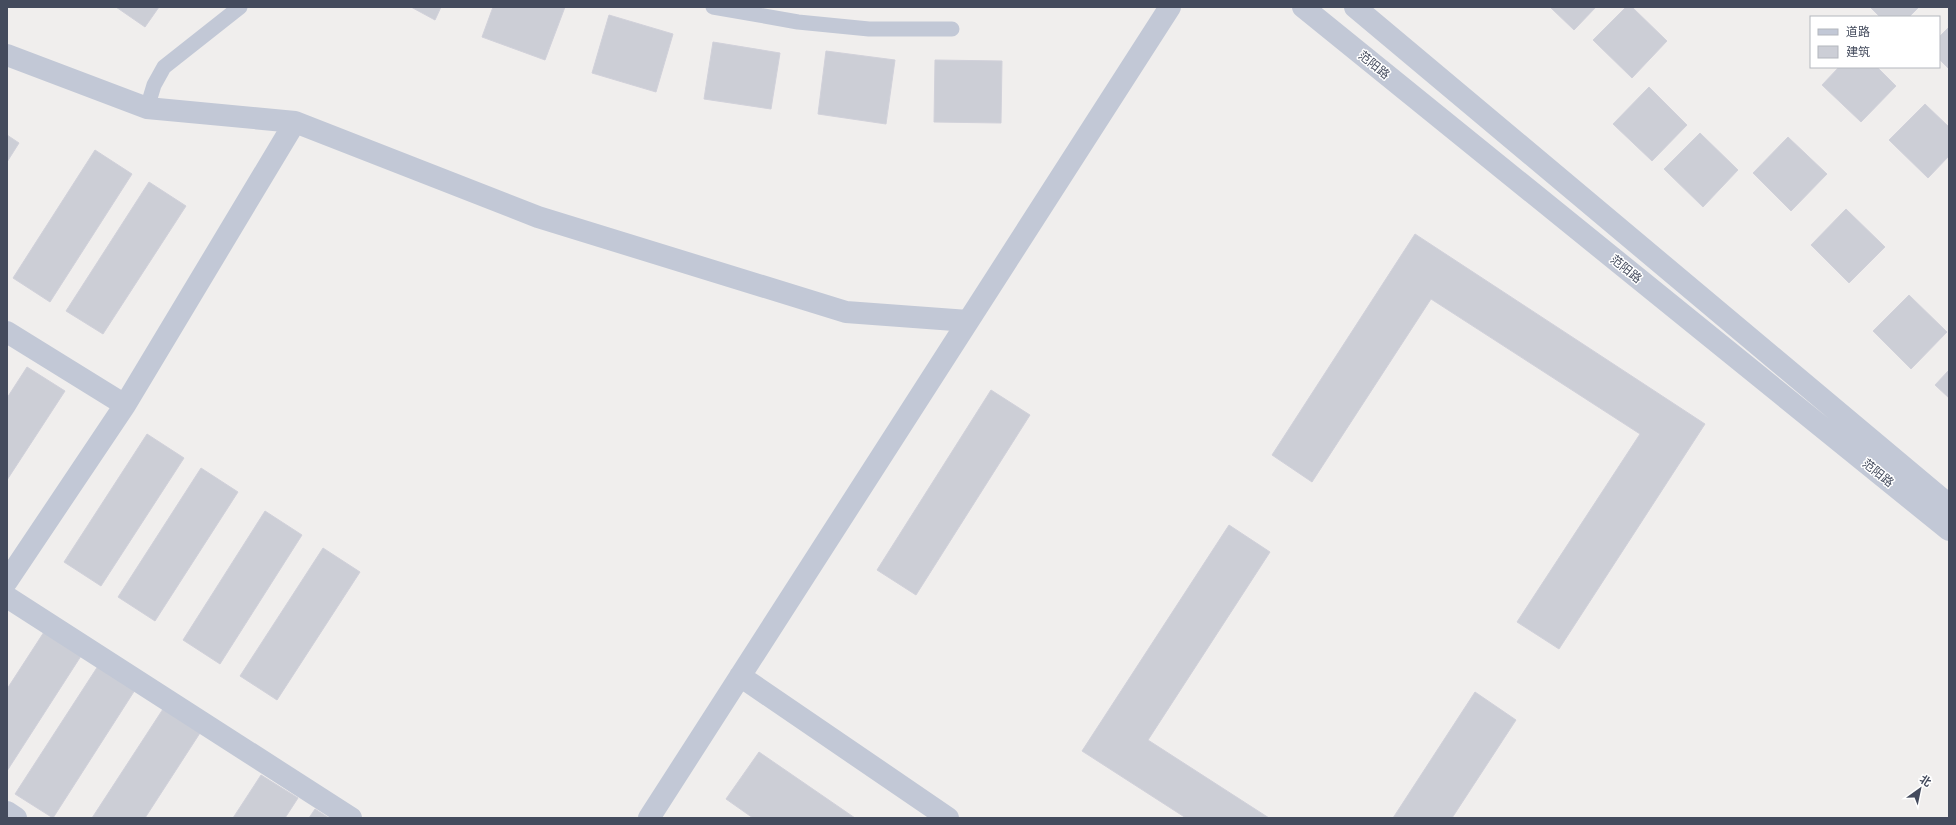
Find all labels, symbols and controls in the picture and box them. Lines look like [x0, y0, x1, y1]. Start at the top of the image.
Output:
legend [1810, 16, 1940, 68]
text: 道路 [1846, 24, 1870, 40]
text: 建筑 [1846, 44, 1870, 60]
street label: 范阳路 [1355, 47, 1393, 83]
street label: 范阳路 [1607, 251, 1645, 287]
street label: 范阳路 [1859, 455, 1897, 491]
north arrow [1900, 769, 1940, 809]
text: 北 [1917, 772, 1934, 789]

